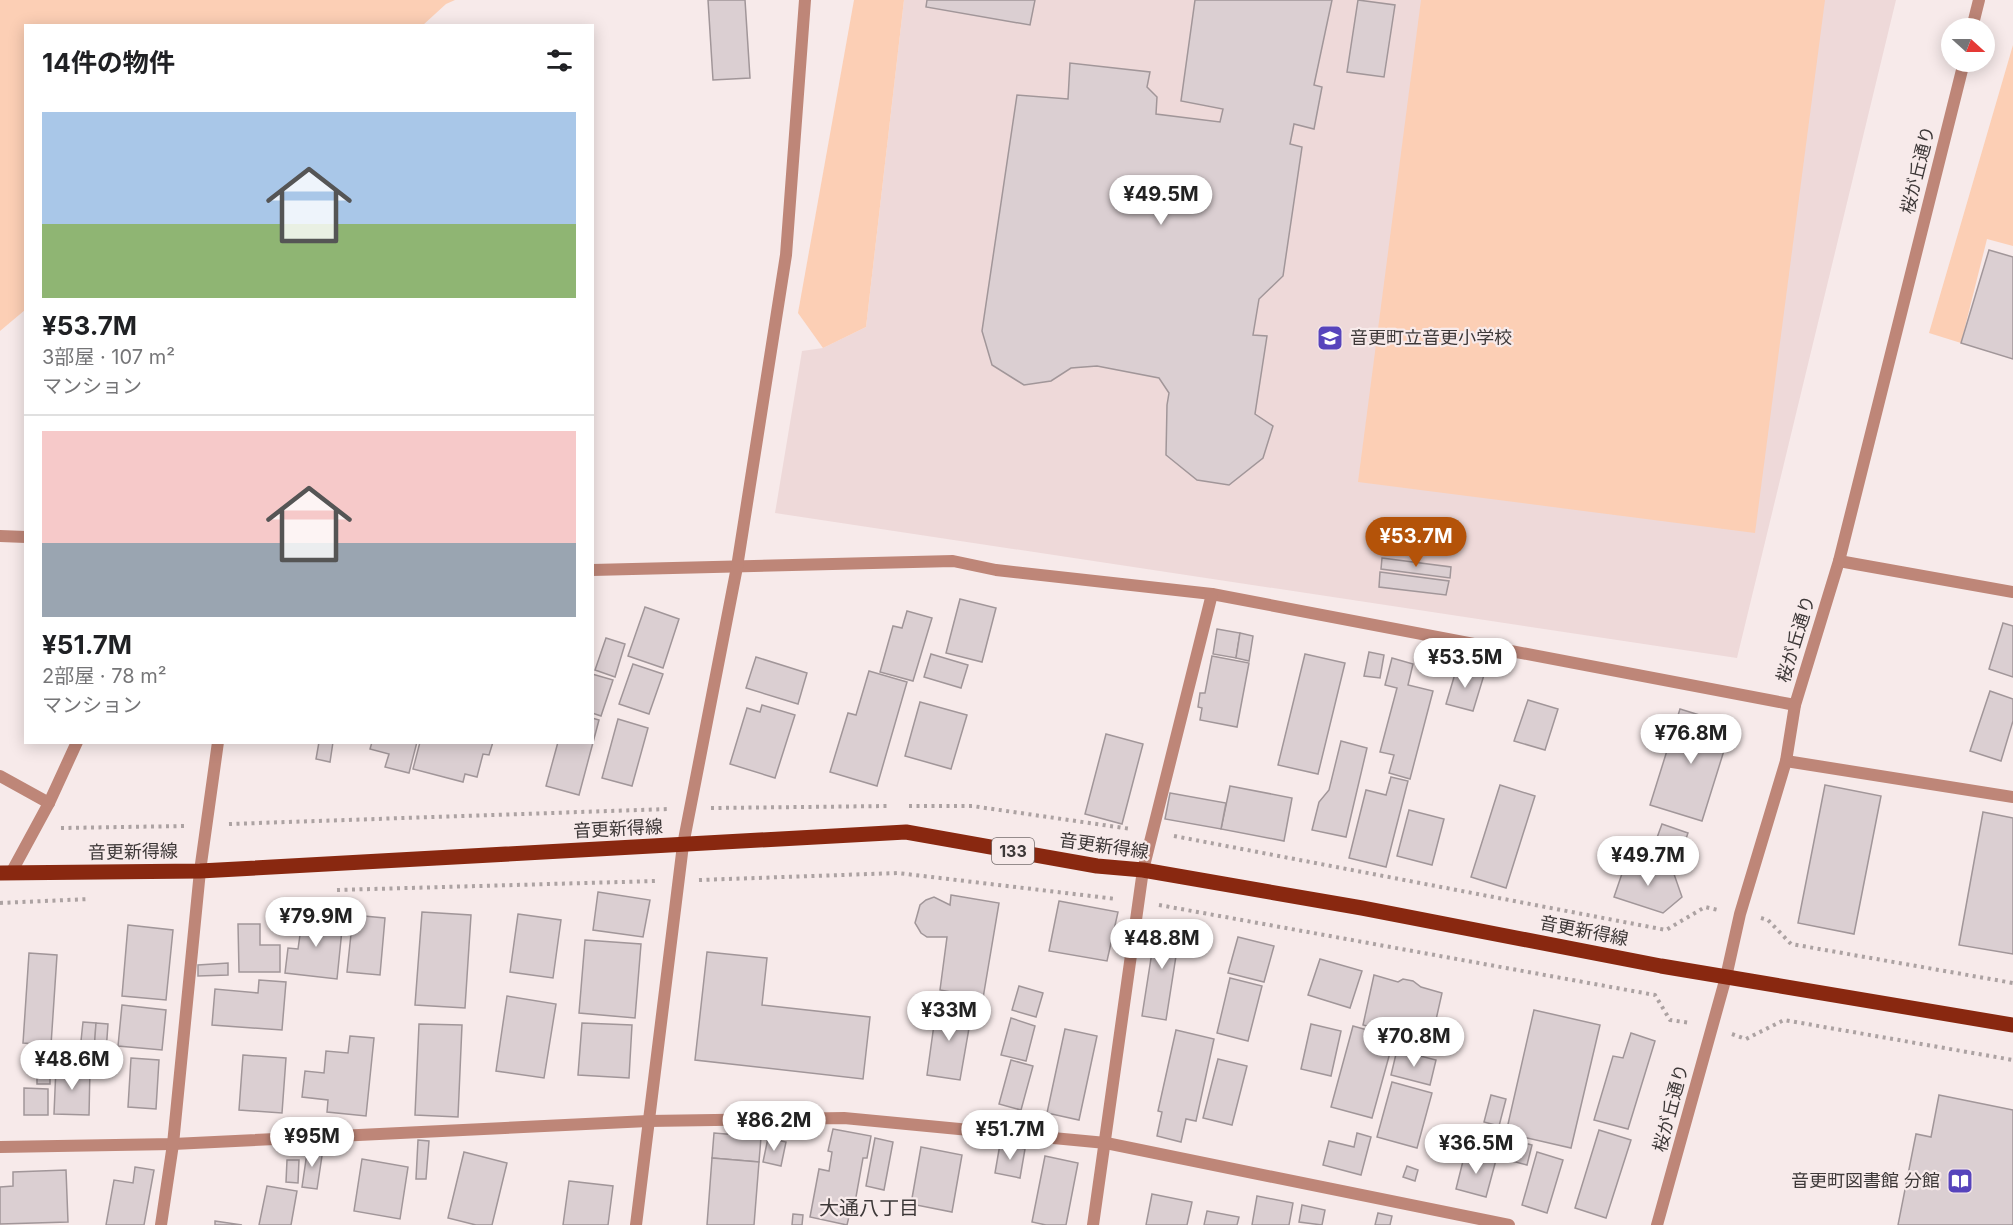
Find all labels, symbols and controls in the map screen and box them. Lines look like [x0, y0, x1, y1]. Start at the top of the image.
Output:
north arrow [1941, 18, 1995, 72]
map controls [1941, 18, 1995, 72]
icon: filters [543, 44, 576, 77]
text: 14件の物件 [42, 47, 175, 78]
street label: 桜が丘通り [1896, 124, 1939, 216]
icon: home [255, 151, 363, 259]
pin: ¥49.5M [1112, 175, 1210, 226]
text: ¥49.5M [1123, 182, 1199, 206]
text: ¥53.7M [42, 310, 137, 341]
school or university icon: 音更町立音更小学校 [1315, 323, 1345, 353]
place label: 音更町立音更小学校 [1350, 327, 1512, 348]
text: 3部屋 · 107 m² [42, 345, 175, 369]
text: マンション [42, 374, 142, 398]
icon: home [255, 470, 363, 578]
pin: ¥53.7M [1367, 517, 1465, 568]
text: ¥53.7M [1379, 524, 1453, 548]
street label: 桜が丘通り [1772, 593, 1819, 685]
text: ¥51.7M [42, 629, 132, 660]
pin: ¥53.5M [1416, 638, 1514, 689]
text: ¥53.5M [1428, 645, 1502, 669]
text: 2部屋 · 78 m² [42, 664, 167, 688]
text: マンション [42, 693, 142, 717]
pin: ¥76.8M [1642, 714, 1740, 765]
text: ¥76.8M [1655, 721, 1727, 745]
street label: 音更新得線 [572, 816, 663, 841]
street label: 音更新得線 [1058, 829, 1150, 862]
pin: ¥49.7M [1599, 836, 1697, 887]
road number: 133 [992, 838, 1034, 864]
street label: 音更新得線 [88, 840, 178, 863]
text: ¥49.7M [1611, 843, 1685, 867]
pin: ¥79.9M [267, 897, 365, 948]
text: ¥79.9M [279, 904, 353, 928]
street label: 音更新得線 [1538, 912, 1630, 949]
pin: ¥48.8M [1113, 919, 1211, 970]
text: ¥48.8M [1124, 926, 1200, 950]
pin: ¥33M [913, 991, 985, 1042]
text: ¥33M [921, 998, 977, 1022]
pin: ¥70.8M [1365, 1017, 1463, 1068]
text: ¥70.8M [1377, 1024, 1451, 1048]
pin: ¥48.6M [23, 1040, 121, 1091]
text: ¥48.6M [34, 1047, 110, 1071]
street label: 桜が丘通り [1649, 1062, 1692, 1154]
pin: ¥86.2M [725, 1101, 823, 1152]
text: ¥86.2M [737, 1108, 811, 1132]
pin: ¥51.7M [961, 1110, 1059, 1161]
pin: ¥95M [276, 1117, 348, 1168]
text: ¥51.7M [975, 1117, 1045, 1141]
text: ¥95M [284, 1124, 340, 1148]
pin: ¥36.5M [1427, 1124, 1525, 1175]
text: ¥36.5M [1439, 1131, 1513, 1155]
library icon: 音更町図書館 分館 [1945, 1166, 1975, 1196]
place label: 音更町図書館 分館 [1791, 1170, 1940, 1191]
district label: 大通八丁目 [819, 1196, 919, 1220]

